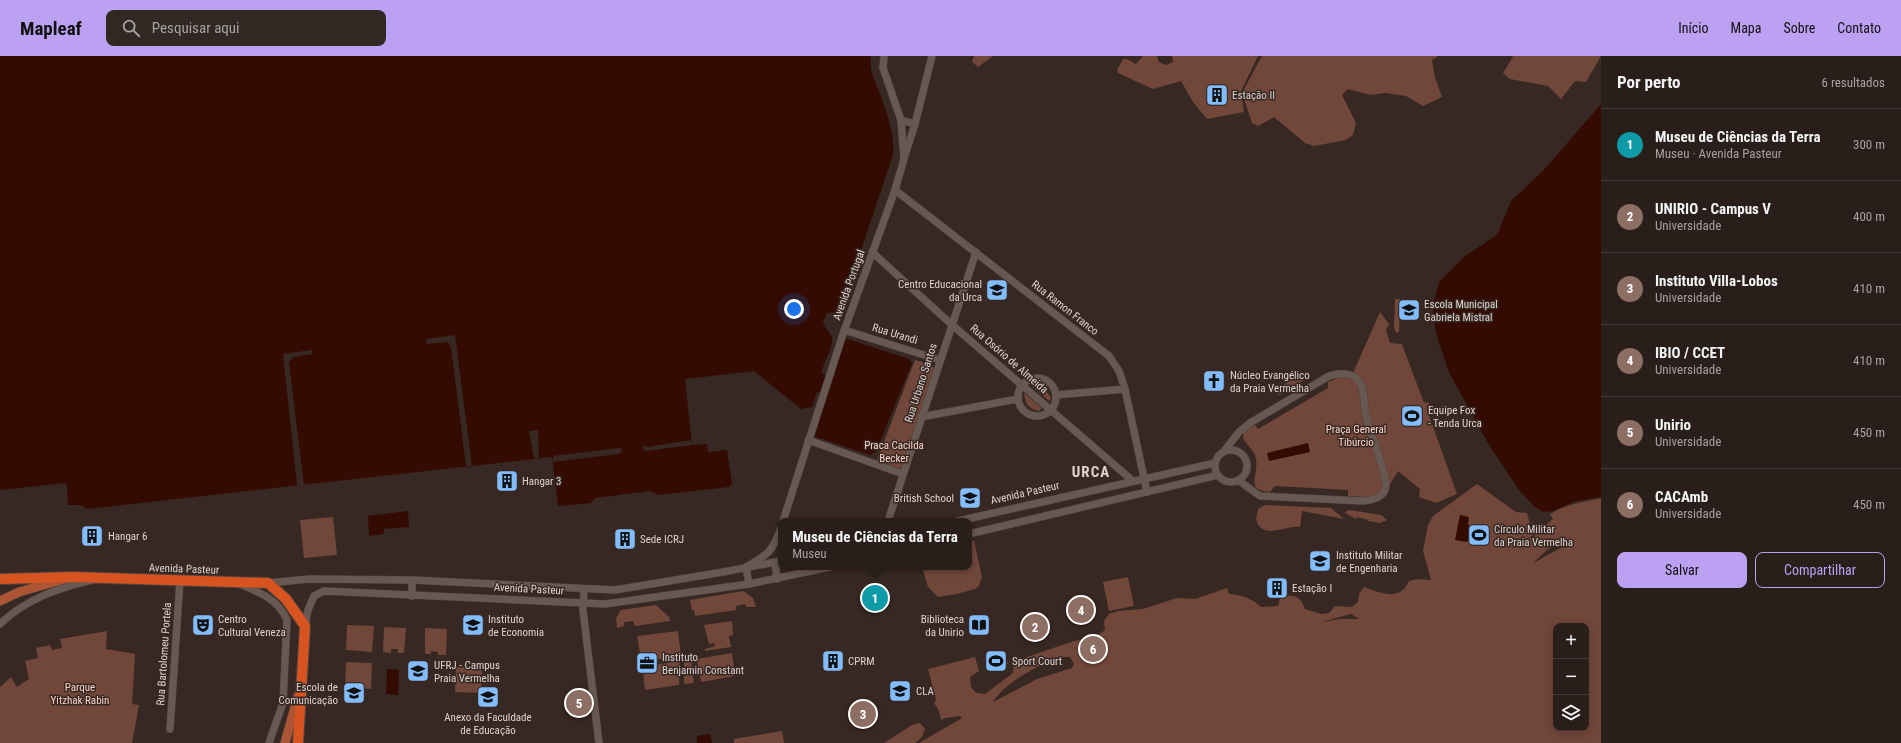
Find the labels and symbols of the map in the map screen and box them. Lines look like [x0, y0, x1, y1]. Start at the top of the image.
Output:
building icon: Estação II [1204, 82, 1230, 108]
place label: Estação II [1232, 89, 1275, 102]
street label: Avenida Portugal [830, 248, 868, 322]
school or university icon: Centro Educacional da Urca [984, 277, 1010, 303]
place label: Centro Educacional da Urca [898, 278, 982, 304]
street label: Rua Ramon Franco [1029, 278, 1101, 338]
school or university icon: Escola Municipal Gabriela Mistral [1396, 297, 1422, 323]
place label: Escola Municipal Gabriela Mistral [1424, 298, 1498, 324]
your location [784, 299, 804, 319]
street label: Rua Urandi [871, 321, 919, 347]
street label: Rua Osório de Almeida [967, 322, 1051, 396]
street label: Rua Urbano Santos [902, 342, 940, 424]
church icon: Núcleo Evangélico da Praia Vermelha [1201, 368, 1227, 394]
place label: Núcleo Evangélico da Praia Vermelha [1230, 369, 1310, 395]
sports icon: Equipe Fox - Tenda Urca [1399, 403, 1425, 429]
place label: Equipe Fox - Tenda Urca [1428, 404, 1482, 430]
park label: Praça General Tibúrcio [1326, 423, 1386, 449]
park label: Praca Cacilda Becker [864, 439, 924, 465]
district label: URCA [1072, 463, 1110, 481]
building icon: Hangar 3 [494, 468, 520, 494]
place label: Hangar 3 [522, 475, 561, 488]
street label: Avenida Pasteur [989, 479, 1061, 507]
school or university icon: British School [957, 485, 983, 511]
place label: British School [894, 492, 954, 505]
sports icon: Círculo Militar da Praia Vermelha [1466, 522, 1492, 548]
building icon: Hangar 6 [79, 523, 105, 549]
place label: Círculo Militar da Praia Vermelha [1494, 523, 1573, 549]
building icon: Sede ICRJ [612, 526, 638, 552]
place label: Hangar 6 [108, 530, 147, 543]
place label: Sede ICRJ [640, 533, 684, 546]
school or university icon: Instituto Militar de Engenharia [1307, 548, 1333, 574]
place label: Instituto Militar de Engenharia [1336, 549, 1403, 575]
street label: Avenida Pasteur [149, 561, 220, 577]
building icon: Estação I [1264, 575, 1290, 601]
street label: Avenida Pasteur [494, 581, 565, 597]
place label: Estação I [1292, 582, 1332, 595]
pin: 1 [862, 583, 888, 613]
pin: 4 [1068, 595, 1094, 625]
street label: Rua Bartolomeu Portela [154, 602, 174, 706]
theatre icon: Centro Cultural Veneza [190, 612, 216, 638]
school or university icon: Instituto de Economia [460, 612, 486, 638]
library icon: Biblioteca da Unirio [966, 612, 992, 638]
pin: 2 [1022, 612, 1048, 642]
place label: Centro Cultural Veneza [218, 613, 286, 639]
place label: Instituto de Economia [488, 613, 544, 639]
place label: Biblioteca da Unirio [921, 613, 964, 639]
pin: 6 [1080, 634, 1106, 664]
building icon: CPRM [820, 648, 846, 674]
sports icon: Sport Court [983, 648, 1009, 674]
office icon: Instituto Benjamin Constant [634, 650, 660, 676]
place label: Instituto Benjamin Constant [662, 651, 744, 677]
place label: CPRM [848, 655, 874, 668]
place label: Sport Court [1012, 655, 1062, 668]
school or university icon: UFRJ - Campus Praia Vermelha [405, 658, 431, 684]
place label: UFRJ - Campus Praia Vermelha [434, 659, 500, 685]
school or university icon: CLA [887, 678, 913, 704]
school or university icon: Escola de Comunicação [341, 680, 367, 706]
park label: Parque Yitzhak Rabin [51, 681, 109, 707]
place label: Escola de Comunicação [279, 681, 338, 707]
school or university icon: Anexo da Faculdade de Educação [475, 684, 501, 710]
place label: CLA [916, 685, 935, 698]
pin: 5 [566, 688, 592, 718]
pin: 3 [850, 699, 876, 729]
place label: Anexo da Faculdade de Educação [444, 711, 532, 737]

